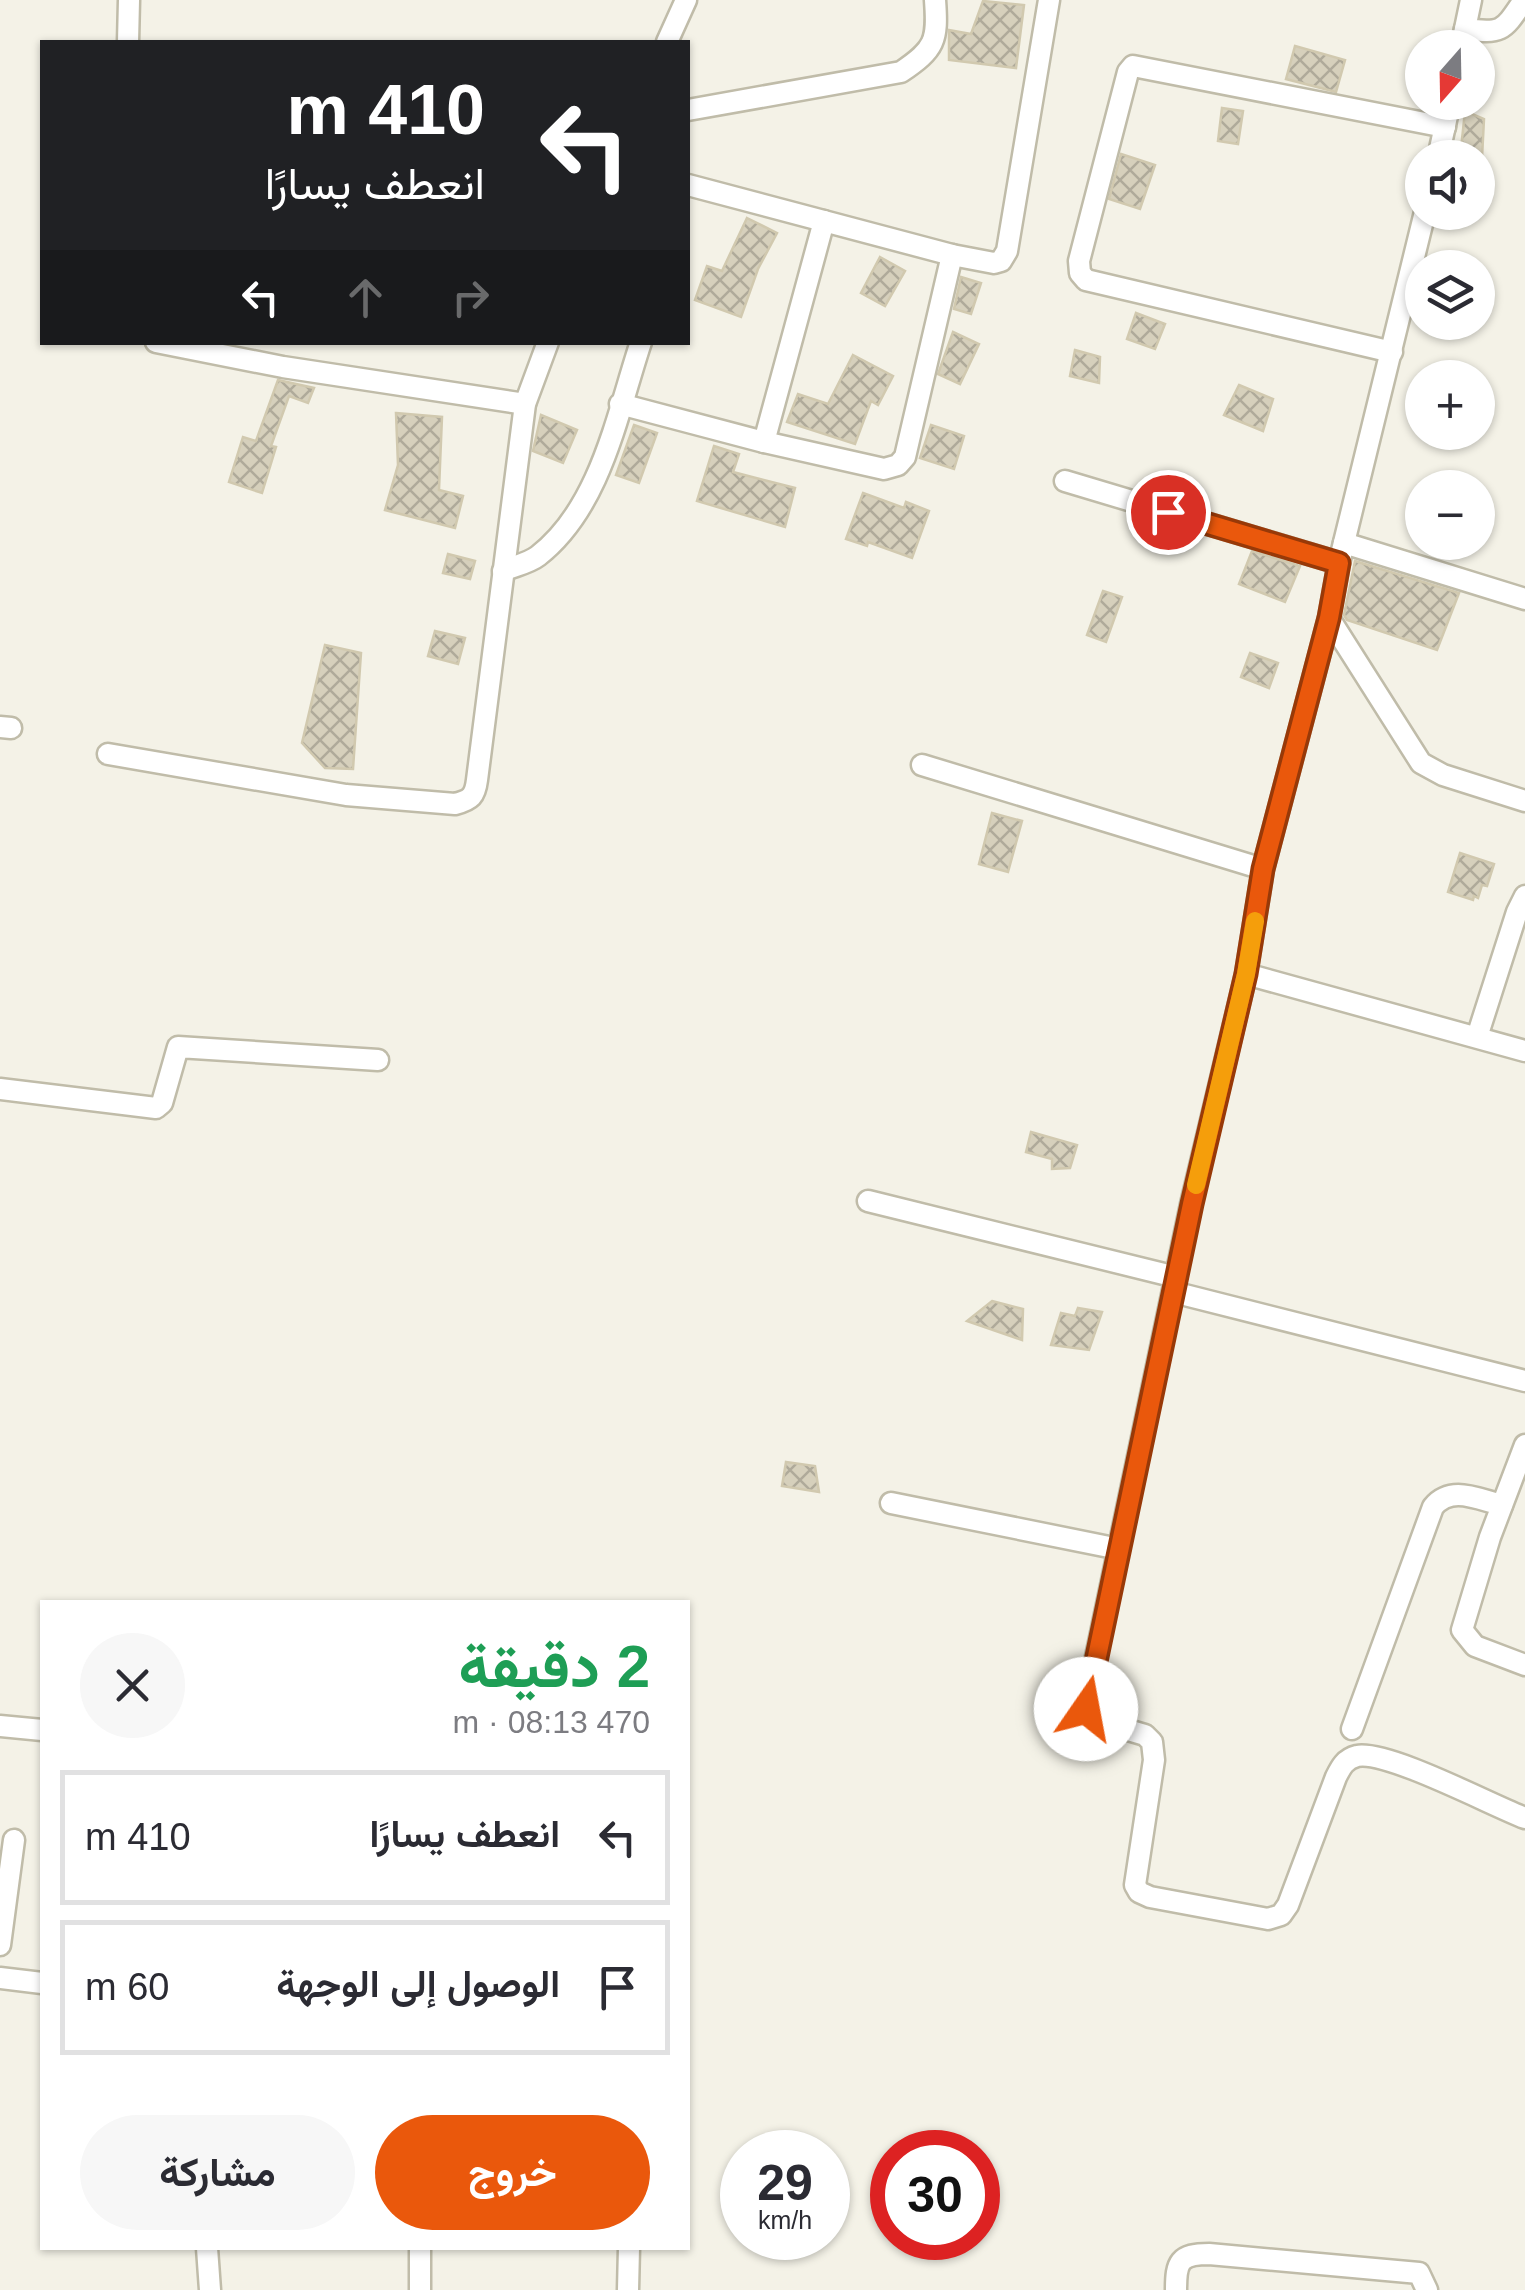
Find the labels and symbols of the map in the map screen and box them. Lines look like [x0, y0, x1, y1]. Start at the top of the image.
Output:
north arrow [1405, 30, 1495, 120]
pin [1126, 470, 1211, 555]
position arrow [1034, 1657, 1138, 1761]
speed limit sign: 30 [870, 2130, 1000, 2260]

